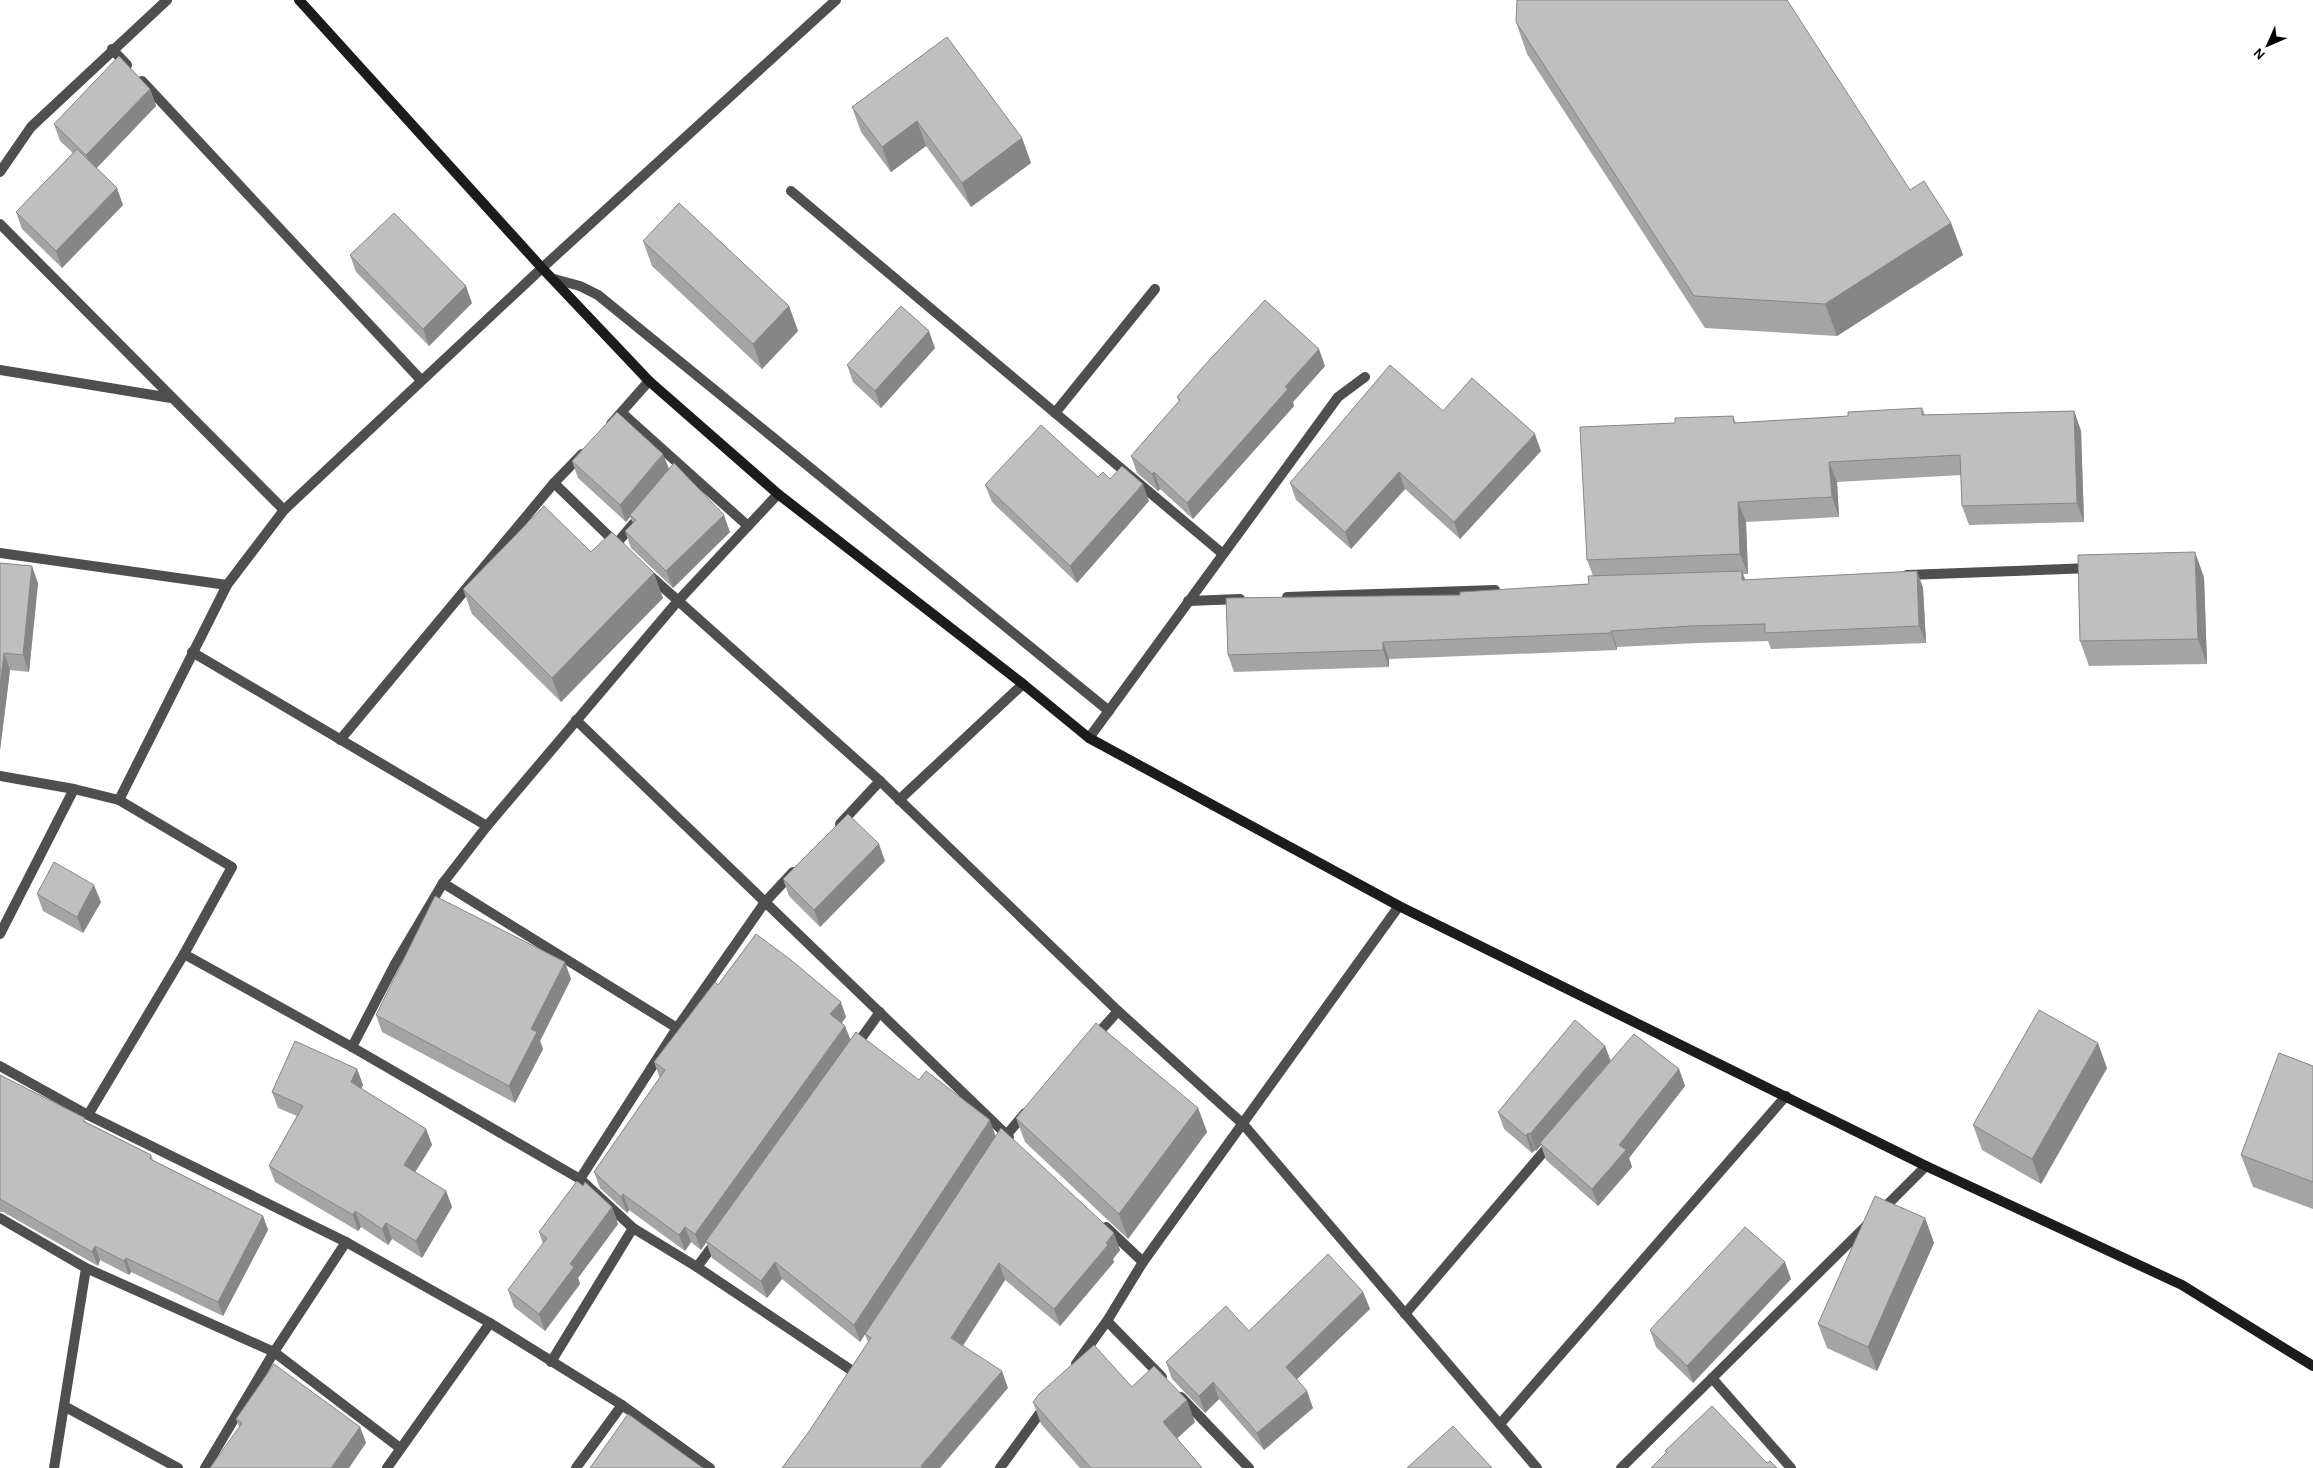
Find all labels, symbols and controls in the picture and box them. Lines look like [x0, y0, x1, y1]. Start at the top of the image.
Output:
north arrow [2243, 20, 2293, 70]
text: N [2250, 44, 2269, 63]

